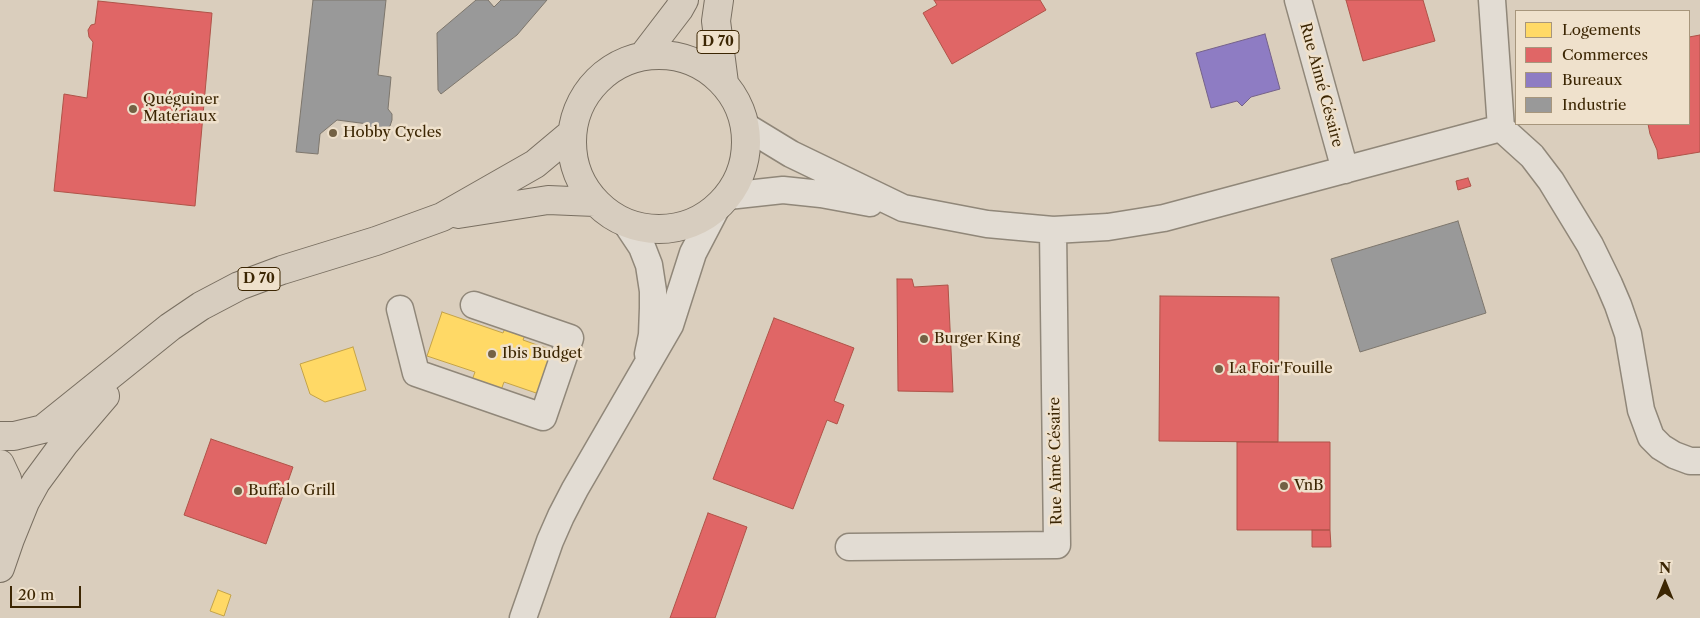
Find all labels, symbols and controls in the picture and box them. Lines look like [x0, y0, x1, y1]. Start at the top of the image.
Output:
legend [1515, 10, 1690, 125]
text: Logements [1562, 20, 1641, 39]
street label: Rue Aimé Césaire [1296, 21, 1346, 149]
road number: D 70 [697, 31, 739, 54]
text: Commerces [1562, 45, 1648, 64]
text: Bureaux [1562, 70, 1622, 89]
place label: Quéguiner Matériaux [143, 91, 219, 126]
text: Industrie [1562, 95, 1626, 114]
marker: Quéguiner Matériaux [127, 103, 139, 115]
place label: Hobby Cycles [343, 124, 442, 142]
marker: Hobby Cycles [327, 127, 339, 139]
road number: D 70 [238, 268, 280, 290]
place label: Burger King [934, 330, 1020, 348]
marker: Burger King [918, 333, 930, 345]
place label: Ibis Budget [502, 345, 582, 363]
marker: Ibis Budget [486, 348, 498, 360]
place label: La Foir'Fouille [1229, 360, 1333, 378]
marker: La Foir'Fouille [1213, 363, 1225, 375]
street label: Rue Aimé Césaire [1046, 397, 1066, 525]
place label: VnB [1294, 477, 1323, 495]
marker: VnB [1278, 480, 1290, 492]
place label: Buffalo Grill [248, 482, 335, 500]
marker: Buffalo Grill [232, 485, 244, 497]
north arrow [1640, 558, 1690, 608]
text: N [1659, 559, 1671, 577]
scale bar [12, 576, 84, 608]
text: 20 m [18, 585, 54, 604]

